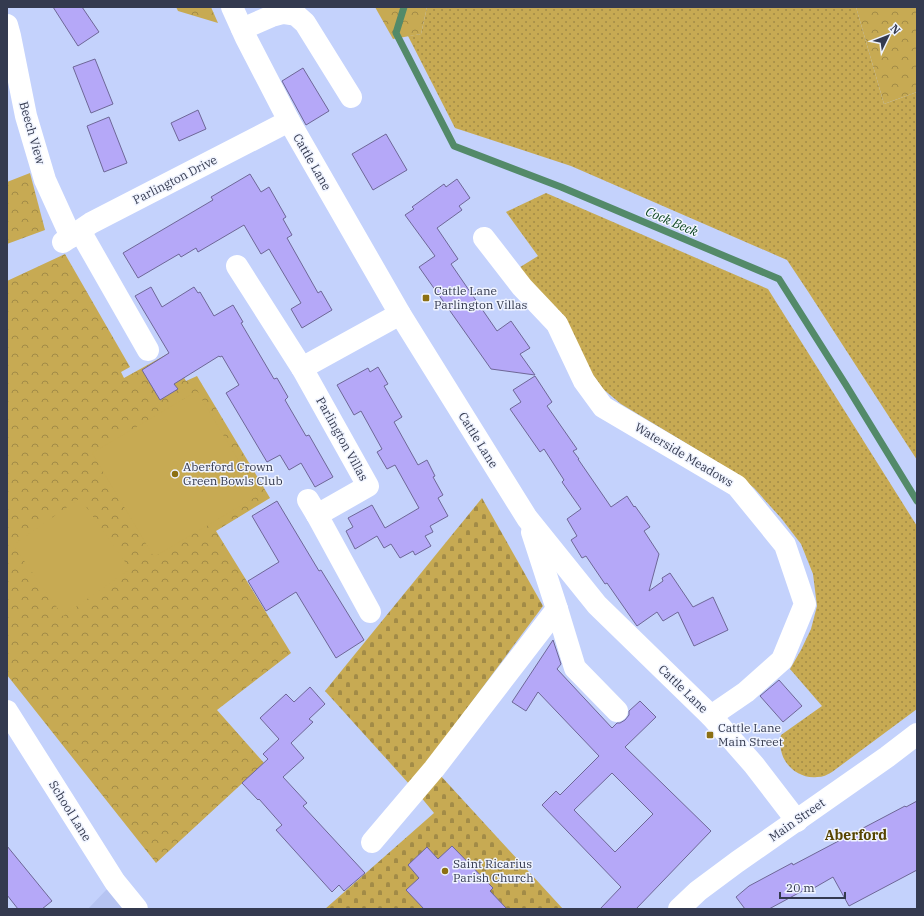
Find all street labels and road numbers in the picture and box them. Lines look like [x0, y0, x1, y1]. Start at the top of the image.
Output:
street label: Beech View [16, 100, 49, 167]
street label: Cattle Lane [290, 131, 335, 193]
street label: Parlington Drive [130, 152, 219, 207]
street label: Parlington Villas [313, 394, 372, 483]
street label: Cattle Lane [455, 409, 501, 470]
street label: Waterside Meadows [632, 419, 736, 490]
street label: Cattle Lane [655, 661, 711, 716]
street label: School Lane [46, 778, 95, 844]
street label: Main Street [766, 795, 828, 844]

